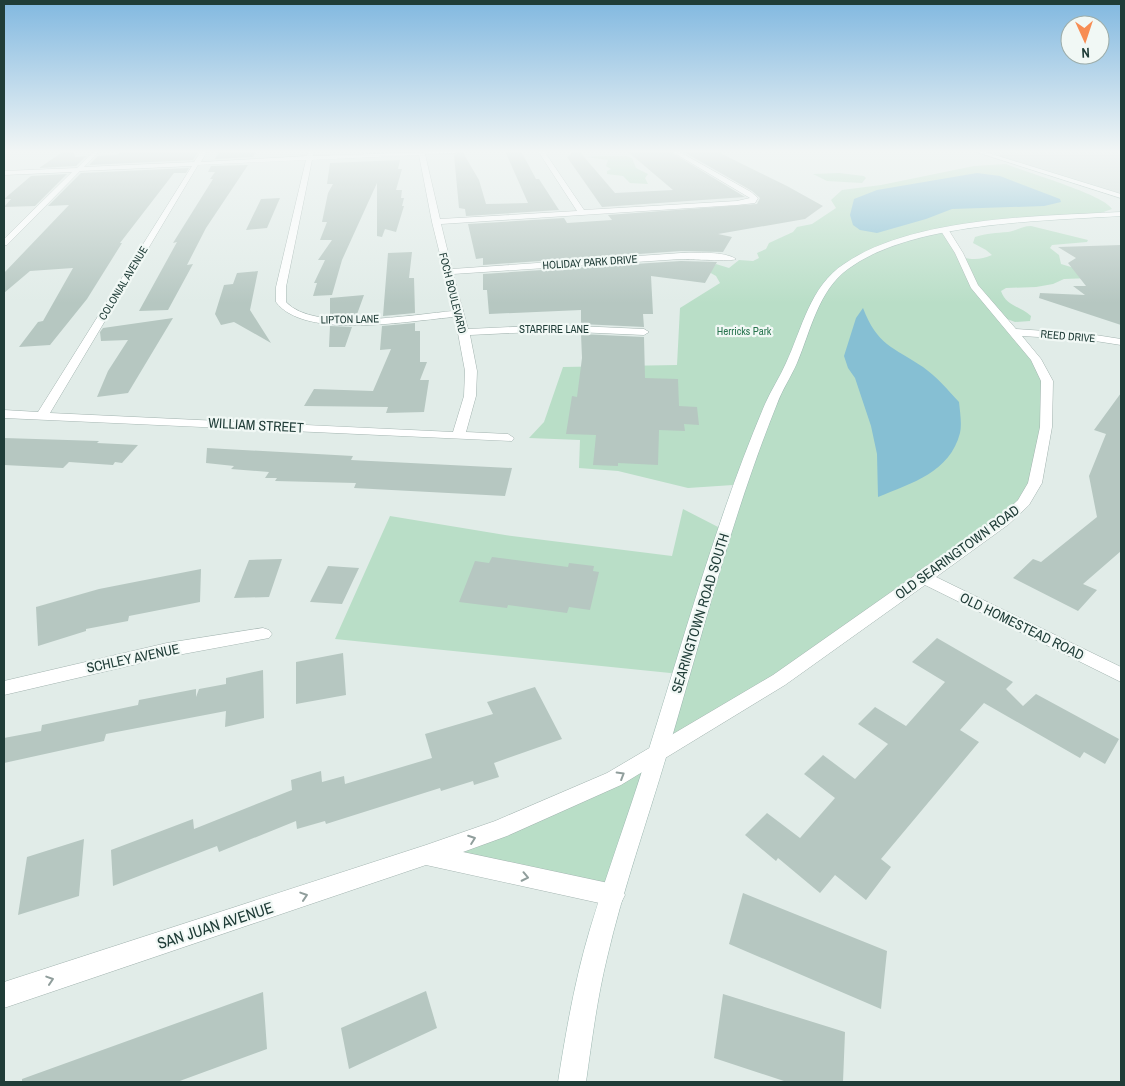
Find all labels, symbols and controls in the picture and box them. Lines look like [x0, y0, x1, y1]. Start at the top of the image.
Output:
north arrow [1060, 15, 1110, 65]
text: N [1081, 44, 1090, 62]
street label: COLONIAL AVENUE [95, 244, 151, 322]
street label: FOCH BOULEVARD [436, 251, 470, 335]
street label: HOLIDAY PARK DRIVE [542, 252, 638, 272]
street label: LIPTON LANE [321, 311, 379, 327]
street label: STARFIRE LANE [519, 322, 589, 336]
park label: Herricks Park [717, 324, 772, 338]
street label: REED DRIVE [1040, 327, 1096, 345]
street label: WILLIAM STREET [208, 414, 304, 436]
street label: OLD SEARINGTOWN ROAD [891, 501, 1023, 603]
street label: SEARINGTOWN ROAD SOUTH [667, 531, 733, 695]
street label: OLD HOMESTEAD ROAD [957, 588, 1087, 664]
street label: SCHLEY AVENUE [85, 639, 181, 677]
one-way arrow [616, 771, 625, 781]
one-way arrow [467, 835, 476, 845]
one-way arrow [520, 871, 529, 881]
one-way arrow [299, 892, 308, 902]
street label: SAN JUAN AVENUE [154, 896, 276, 954]
one-way arrow [45, 976, 54, 986]

